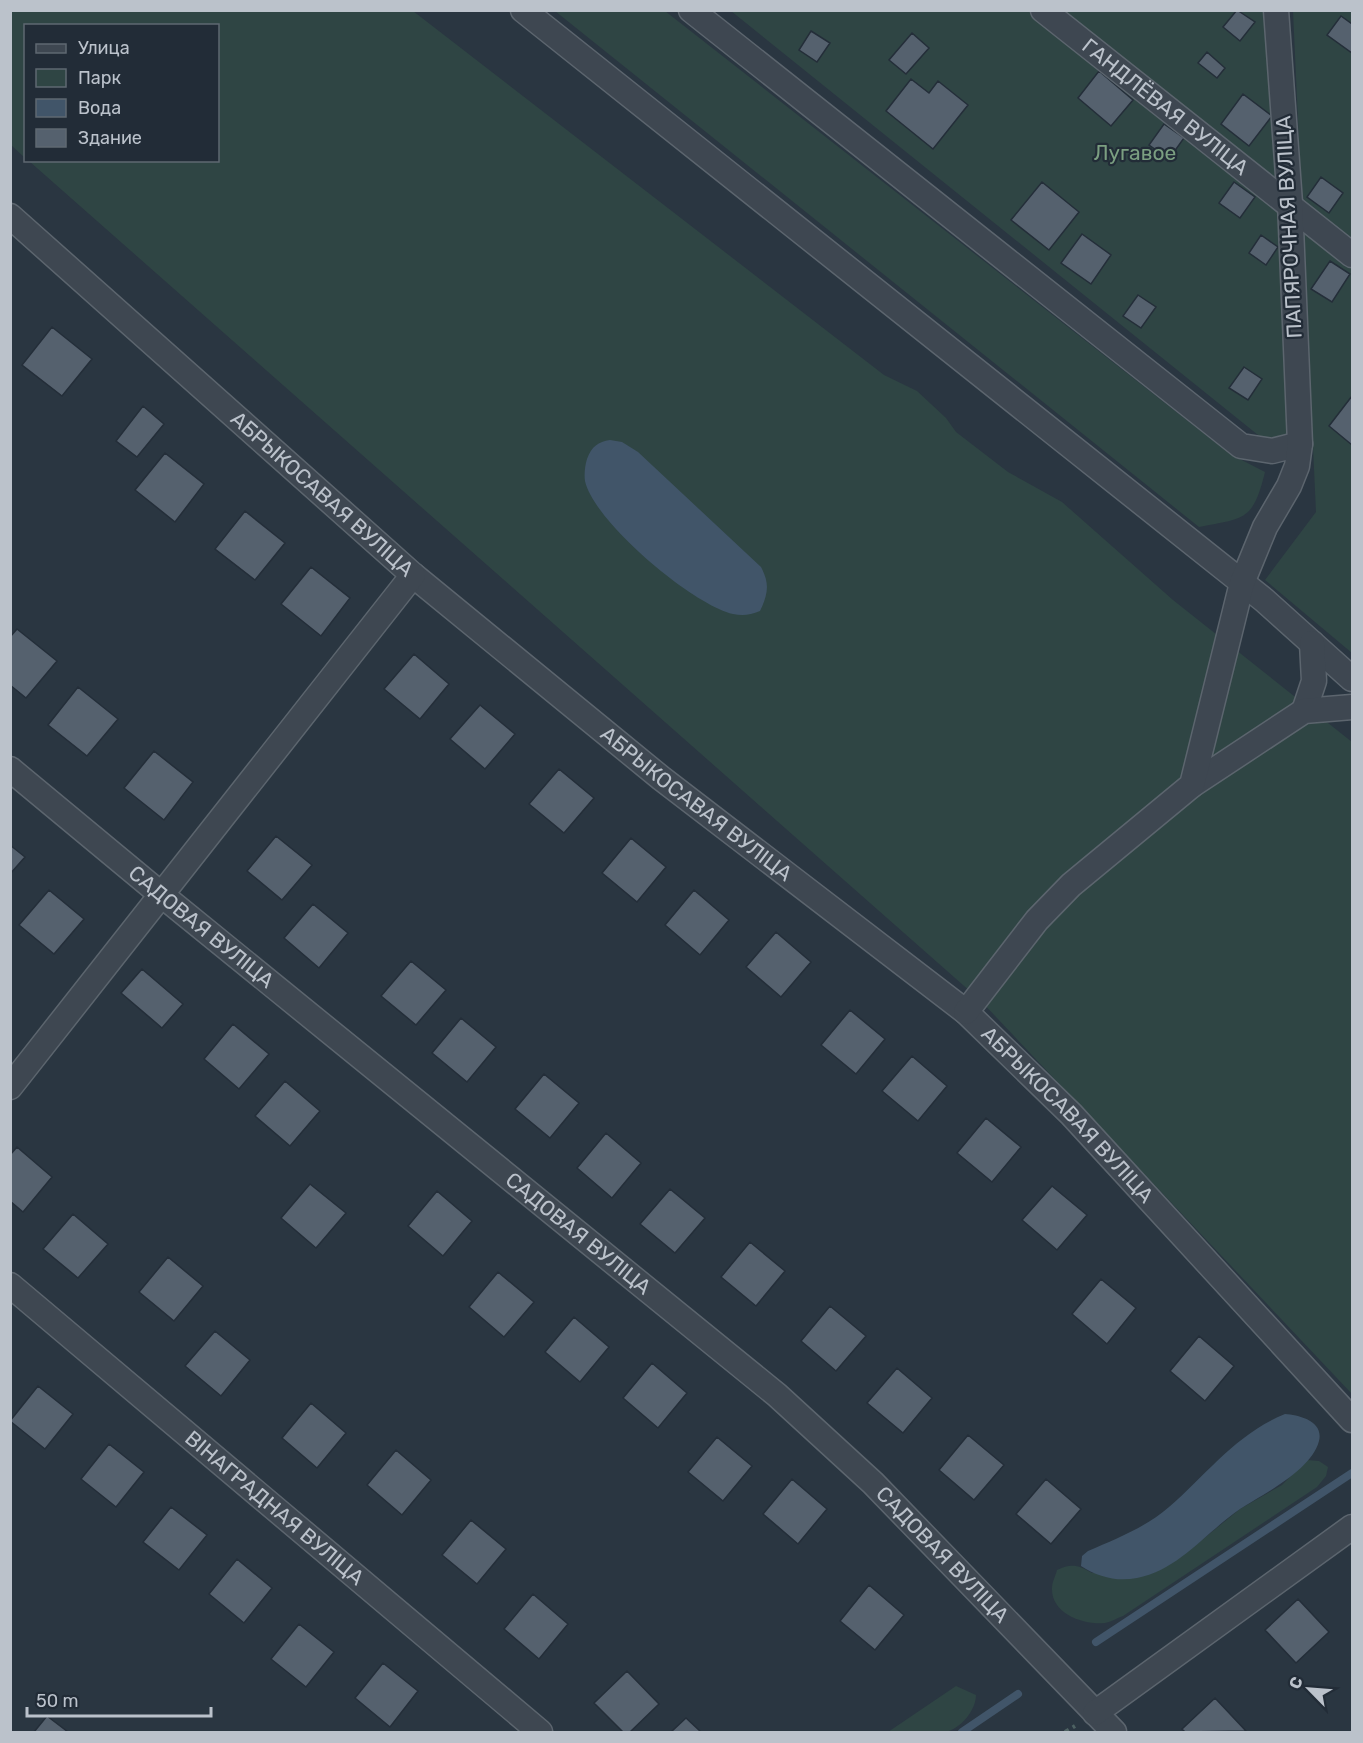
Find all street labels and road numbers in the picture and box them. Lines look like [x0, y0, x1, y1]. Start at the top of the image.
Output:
street label: ГАНДЛЁВАЯ ВУЛІЦА [1077, 33, 1254, 180]
street label: ПАПЯРОЧНАЯ ВУЛІЦА [1270, 115, 1307, 339]
street label: АБРЫКОСАВАЯ ВУЛІЦА [226, 406, 419, 582]
street label: АБРЫКОСАВАЯ ВУЛІЦА [596, 721, 797, 886]
street label: САДОВАЯ ВУЛІЦА [124, 860, 279, 993]
street label: АБРЫКОСАВАЯ ВУЛІЦА [976, 1021, 1159, 1208]
street label: САДОВАЯ ВУЛІЦА [501, 1167, 656, 1300]
street label: ВІНАГРАДНАЯ ВУЛІЦА [180, 1425, 369, 1590]
street label: САДОВАЯ ВУЛІЦА [871, 1481, 1014, 1628]

